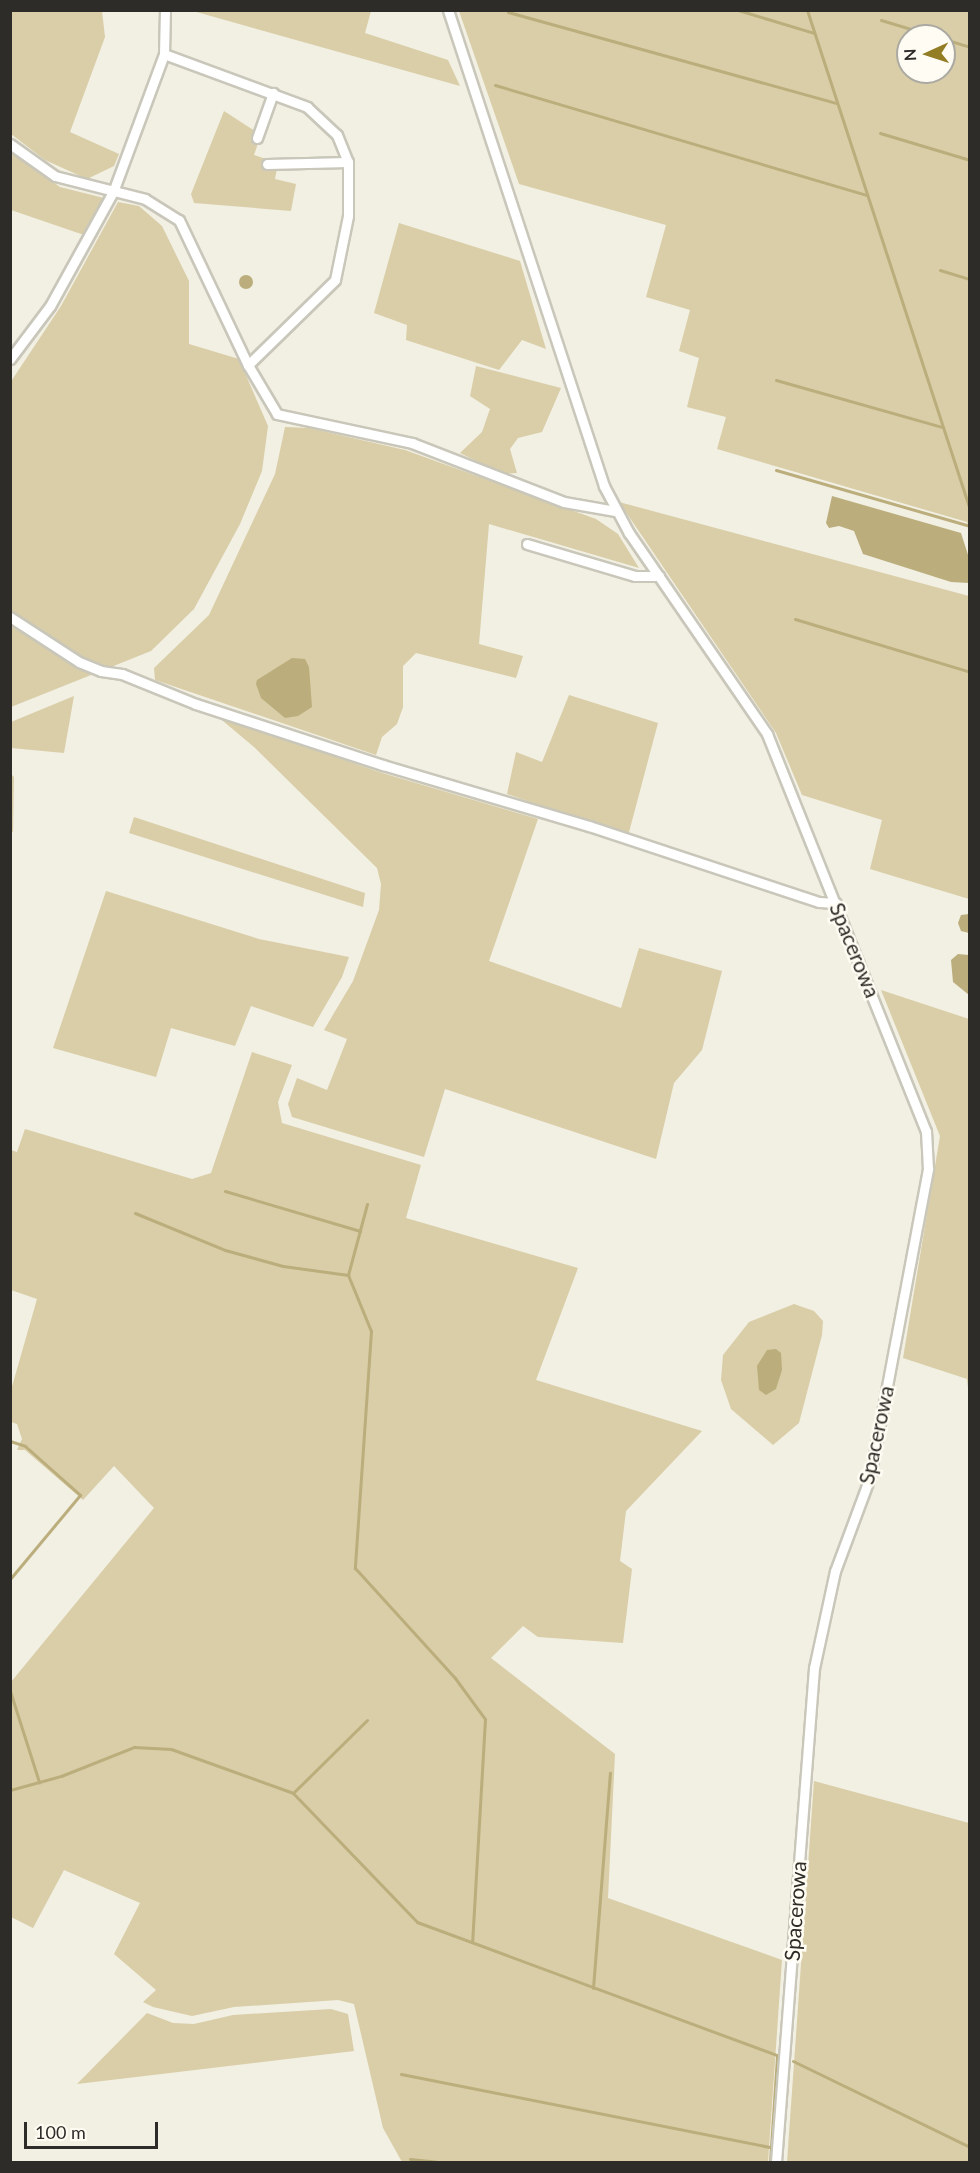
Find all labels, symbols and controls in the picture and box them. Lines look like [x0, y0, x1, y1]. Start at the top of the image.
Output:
north arrow [896, 24, 956, 84]
text: N [900, 48, 919, 62]
street label: Spacerowa [825, 899, 885, 1001]
street label: Spacerowa [853, 1383, 899, 1487]
street label: Spacerowa [779, 1860, 811, 1962]
scale bar [27, 2110, 160, 2148]
text: 100 m [35, 2121, 86, 2143]

